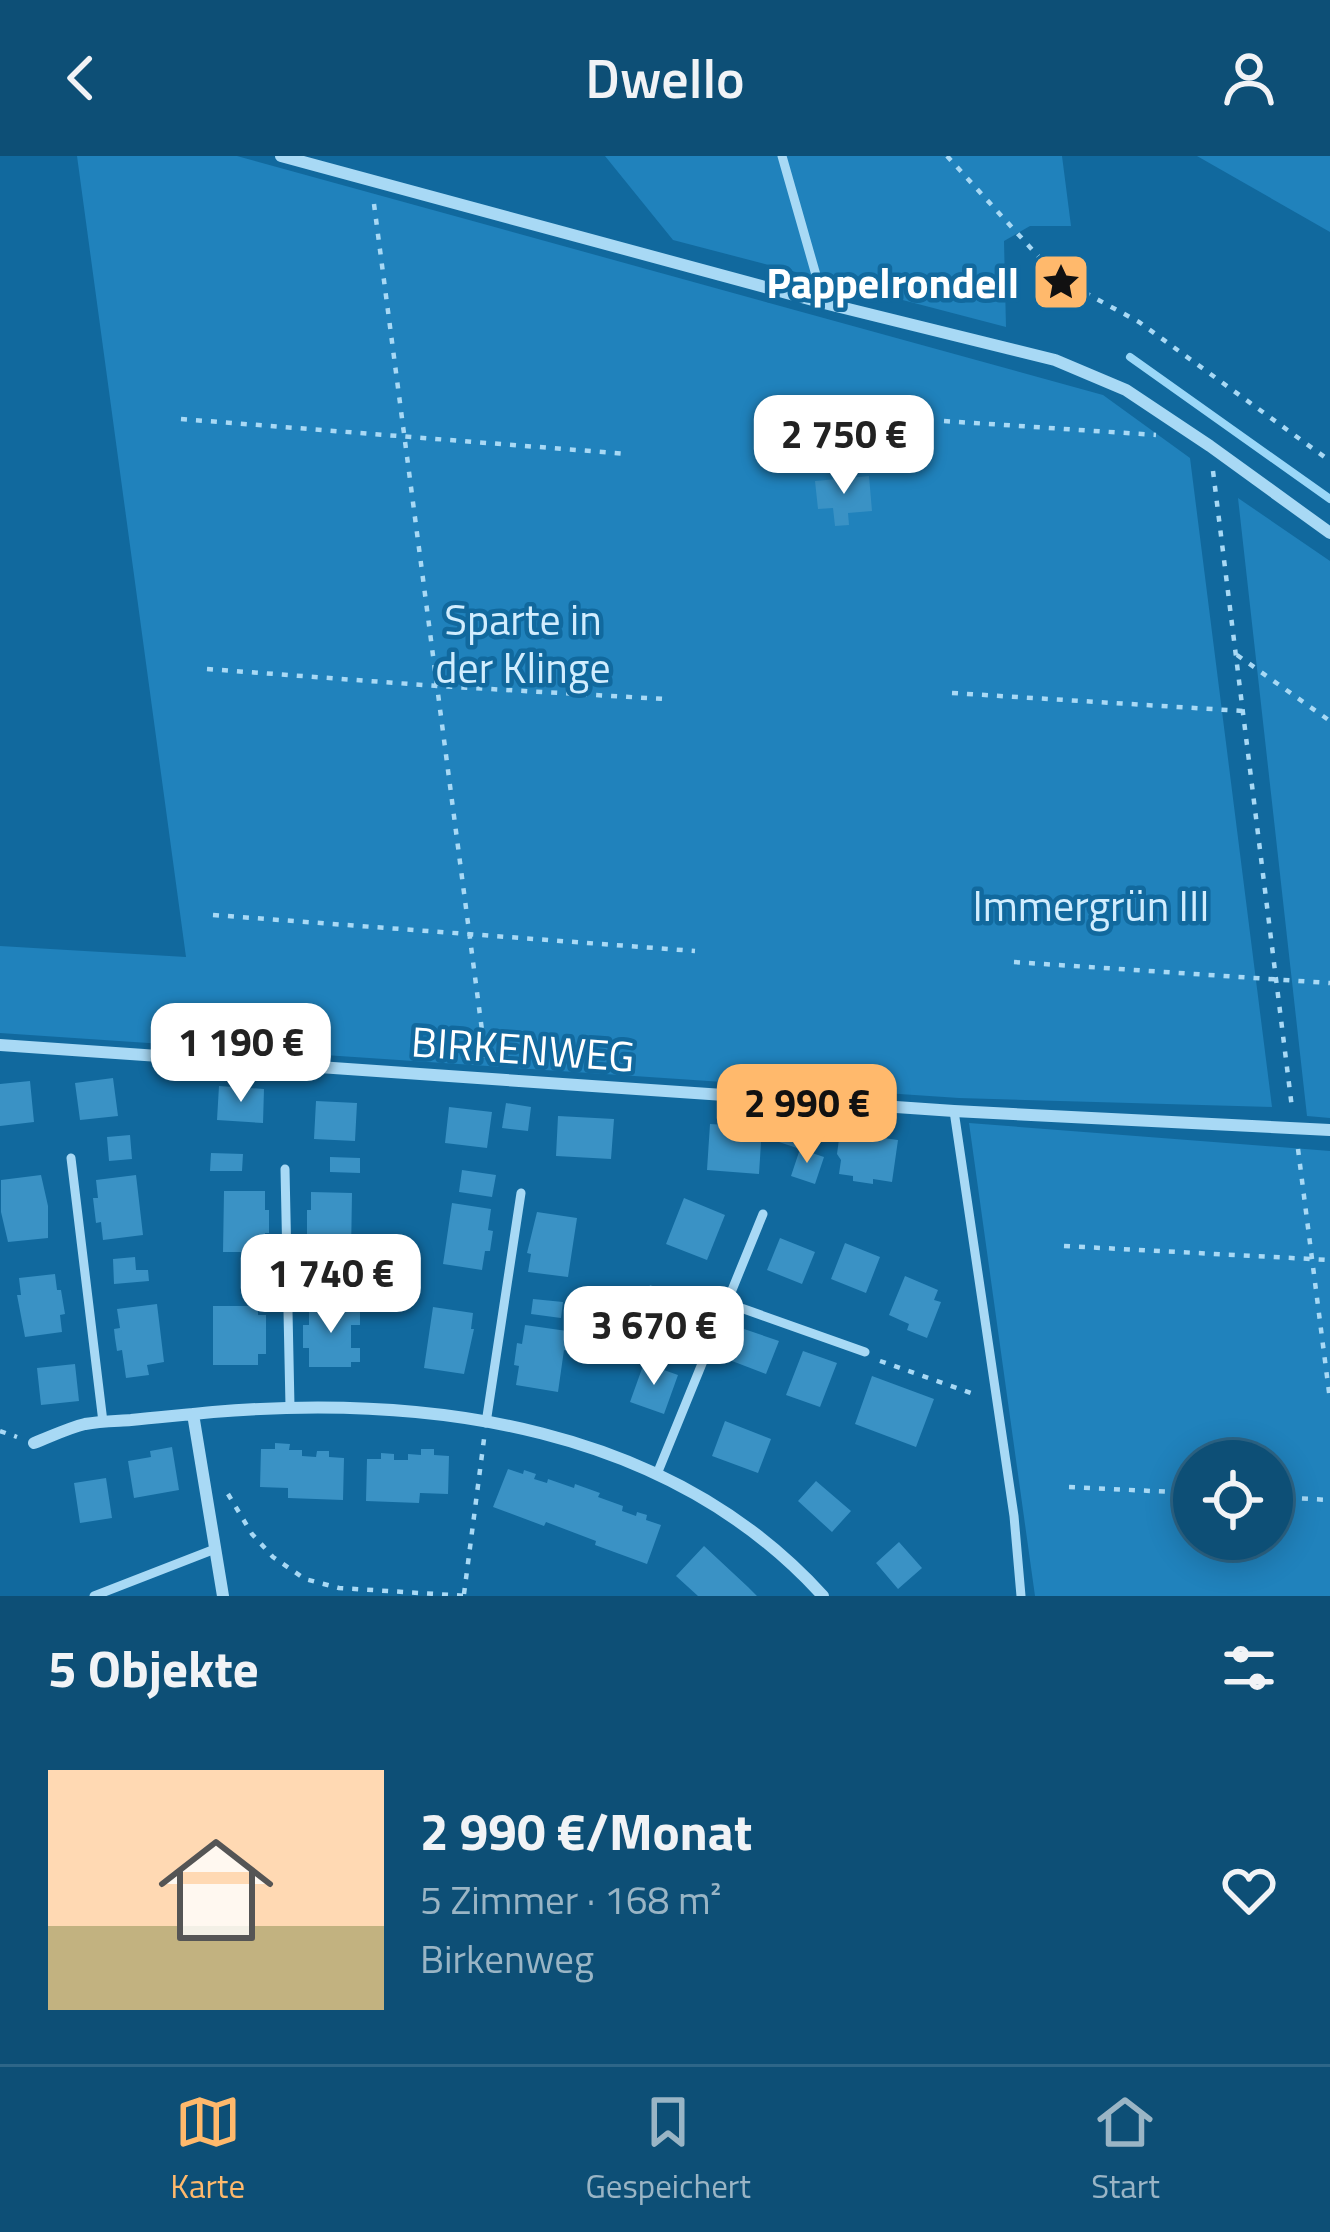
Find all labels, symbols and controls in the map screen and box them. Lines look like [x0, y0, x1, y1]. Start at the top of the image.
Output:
text: Dwello [585, 37, 745, 119]
icon: back [48, 45, 114, 111]
icon: person [1216, 45, 1282, 111]
place label: Pappelrondell [766, 250, 1019, 314]
place icon: Pappelrondell [1030, 251, 1092, 313]
pin: 2 750 € [733, 395, 955, 497]
text: 2 750 € [781, 404, 907, 463]
park label: Sparte in der Klinge [435, 587, 611, 699]
park label: Immergrün III [972, 873, 1210, 937]
pin: 1 190 € [130, 1003, 352, 1105]
street label: BIRKENWEG [409, 1008, 637, 1088]
text: 1 190 € [178, 1012, 304, 1071]
pin: 2 990 € [696, 1064, 918, 1166]
text: 2 990 € [744, 1073, 870, 1132]
pin: 1 740 € [220, 1234, 442, 1336]
text: 1 740 € [268, 1243, 394, 1302]
pin: 3 670 € [543, 1286, 765, 1388]
text: 3 670 € [591, 1295, 717, 1354]
map controls [1173, 1440, 1293, 1560]
button: locate [1173, 1440, 1293, 1560]
text: 5 Objekte [48, 1629, 259, 1707]
icon: filters [1216, 1635, 1282, 1701]
text: 2 990 €/Monat [420, 1792, 752, 1870]
icon: home [144, 1818, 288, 1962]
icon: heart [1216, 1857, 1282, 1923]
text: 5 Zimmer · 168 m² [420, 1870, 722, 1929]
text: Birkenweg [420, 1929, 594, 1988]
tab: Karte [170, 2089, 245, 2211]
tab: Gespeichert [585, 2089, 751, 2211]
tab: Start [1091, 2089, 1160, 2211]

